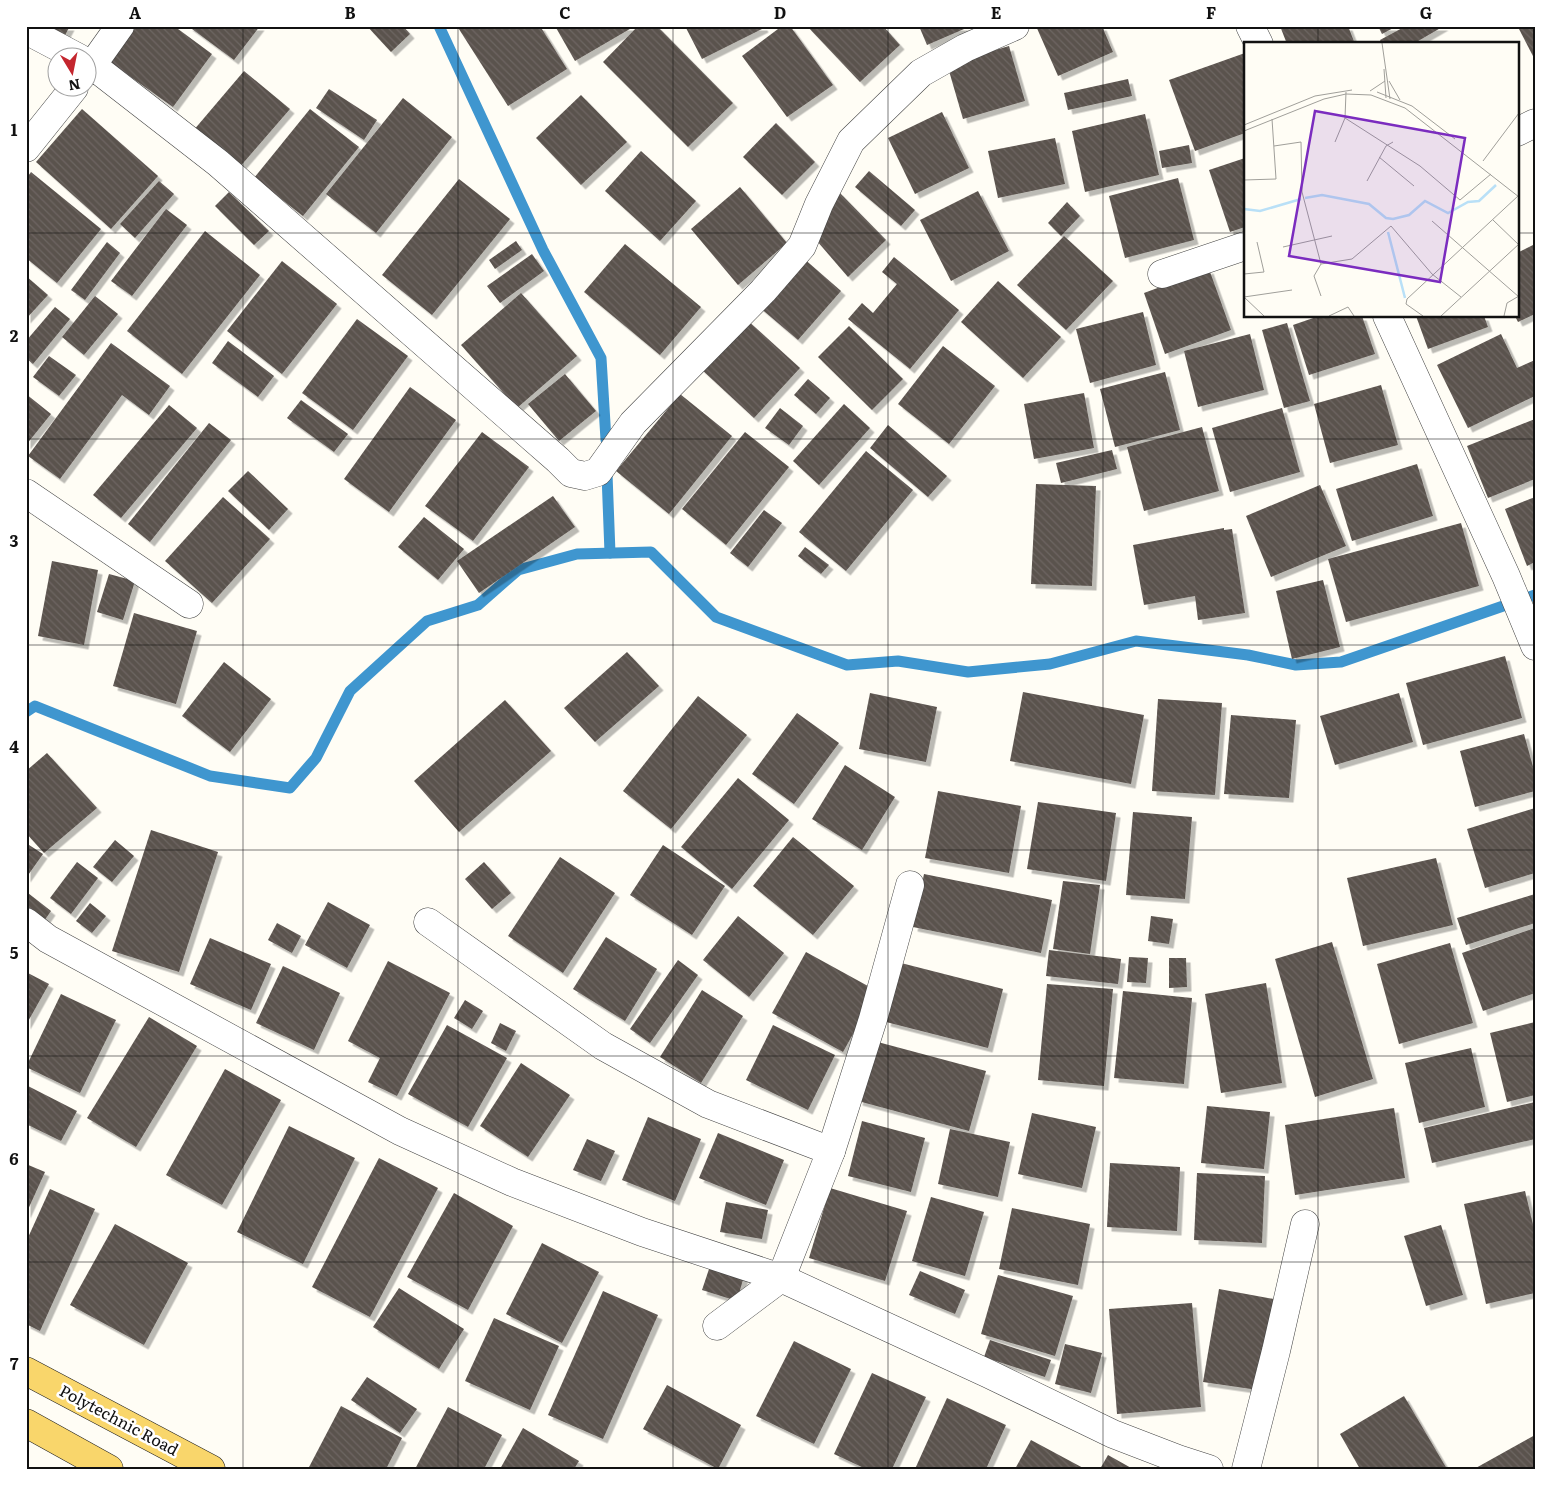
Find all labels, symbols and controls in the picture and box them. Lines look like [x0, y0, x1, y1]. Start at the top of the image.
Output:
text: A [129, 0, 141, 24]
text: B [344, 0, 356, 24]
text: C [559, 0, 571, 24]
text: D [774, 0, 786, 24]
text: E [991, 0, 1002, 24]
text: F [1206, 0, 1216, 24]
text: G [1420, 0, 1432, 24]
inset map [1244, 42, 1518, 318]
north arrow [48, 48, 98, 98]
text: N [67, 75, 82, 97]
text: 1 [11, 117, 18, 141]
text: 2 [10, 323, 19, 347]
text: 3 [10, 528, 19, 552]
text: 4 [9, 734, 19, 758]
text: 5 [10, 940, 19, 964]
text: 6 [9, 1146, 19, 1170]
text: 7 [10, 1351, 19, 1375]
street label: Polytechnic Road [56, 1378, 183, 1461]

